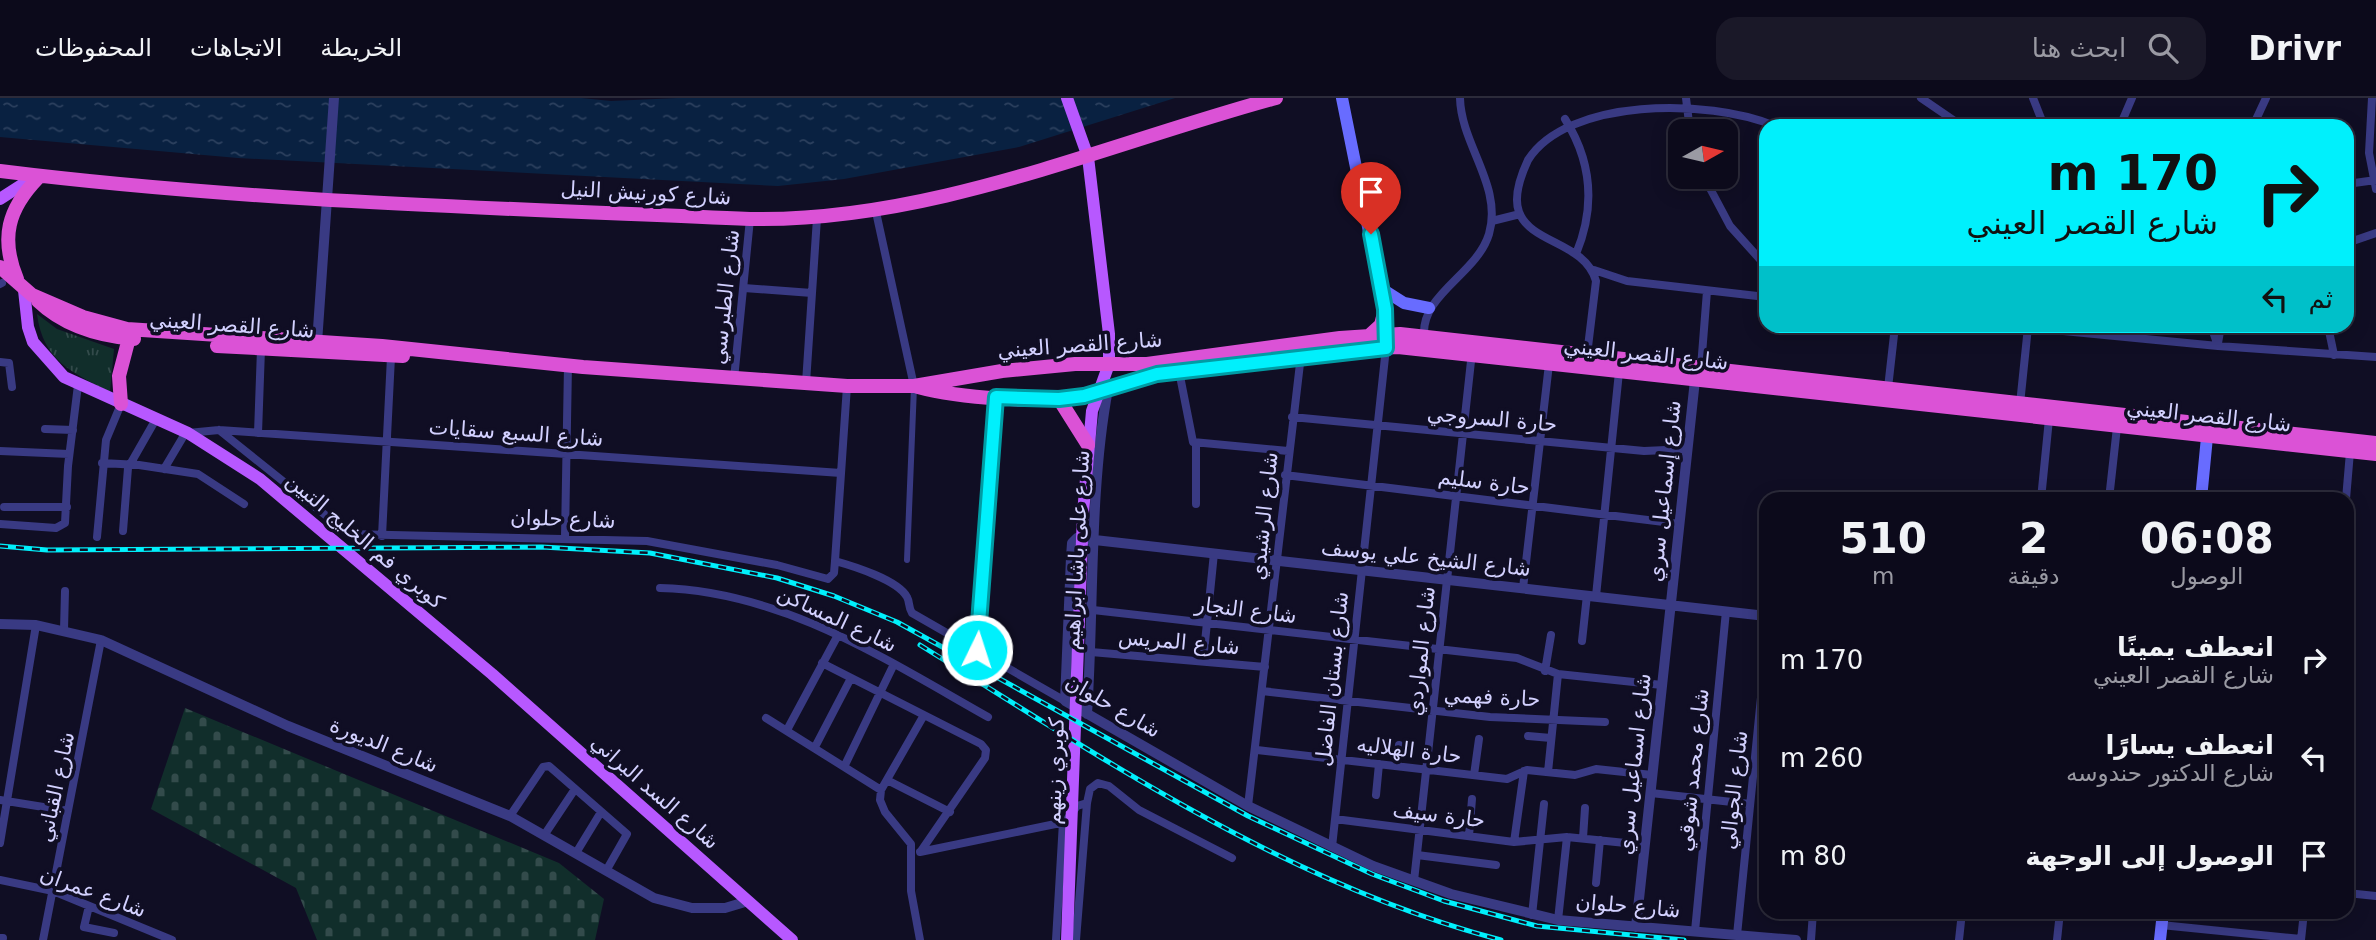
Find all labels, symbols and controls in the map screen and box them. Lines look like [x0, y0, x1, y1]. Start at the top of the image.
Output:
search box [1716, 17, 2206, 80]
icon: search [2144, 29, 2182, 67]
text: Drivr [2248, 29, 2341, 68]
text: ابحث هنا [2032, 33, 2126, 63]
text: المحفوظات [35, 34, 152, 62]
text: الاتجاهات [190, 34, 282, 62]
text: الخريطة [320, 34, 402, 62]
north arrow [1668, 119, 1738, 189]
map controls [1668, 119, 1738, 189]
text: 170 m [2048, 145, 2218, 202]
icon: right [2242, 147, 2333, 238]
pin [1341, 162, 1401, 234]
icon: arrive [1352, 173, 1390, 211]
street label: شارع كورنيش النيل [560, 177, 732, 209]
text: شارع القصر العيني [1966, 204, 2218, 242]
street label: شارع الطبرسي [706, 228, 744, 366]
icon: left [2256, 280, 2294, 318]
text: ثم [2308, 284, 2333, 314]
street label: شارع القصر العيني [149, 307, 315, 343]
street label: شارع القصر العيني [997, 327, 1163, 363]
street label: شارع القصر العيني [1563, 333, 1729, 375]
street label: شارع القصر العيني [2126, 395, 2292, 437]
street label: شارع إسماعيل سري [1643, 399, 1686, 583]
street label: حارة السروجي [1426, 401, 1558, 437]
street label: شارع السبع سقايات [428, 415, 604, 451]
street label: شارع على باشا ابراهيم [1060, 449, 1095, 651]
street label: شارع الرشيدي [1245, 451, 1283, 581]
street label: حارة سليم [1437, 464, 1531, 501]
street label: كوبري فم الخليج التبين [281, 468, 449, 615]
street label: شارع حلوان [510, 505, 616, 533]
text: 510 [1839, 514, 1927, 563]
text: 2 [2019, 514, 2048, 563]
text: 06:08 [2140, 514, 2274, 563]
street label: شارع الشيخ علي يوسف [1320, 535, 1532, 581]
text: m [1872, 563, 1894, 589]
text: دقيقة [2007, 563, 2060, 589]
text: الوصول [2170, 563, 2243, 589]
street label: شارع المساكن [774, 581, 900, 657]
street label: شارع المواردي [1402, 585, 1440, 717]
street label: شارع بستان الفاضل [1311, 590, 1353, 768]
street label: شارع النجار [1193, 592, 1298, 628]
position arrow [940, 613, 1014, 687]
street label: شارع المريس [1117, 625, 1241, 659]
text: انعطف يمينًا [2117, 632, 2274, 662]
icon: right [2295, 641, 2333, 679]
text: 170 m [1780, 645, 1863, 675]
text: شارع القصر العيني [2093, 662, 2274, 688]
street label: شارع حلوان [1061, 669, 1165, 743]
street label: شارع اسماعيل سري [1613, 672, 1655, 856]
street label: حارة فهمي [1443, 682, 1541, 712]
street label: شارع محمد شوقي [1672, 687, 1714, 853]
street label: شارع الديورة [326, 712, 442, 778]
street label: كوبري زينهم [1041, 717, 1070, 825]
street label: شارع الجوالي [1716, 729, 1752, 851]
street label: شارع القباني [33, 730, 79, 844]
street label: شارع السد البراني [586, 730, 724, 854]
text: انعطف يسارًا [2105, 730, 2274, 760]
street label: حارة الهلاليه [1355, 732, 1463, 768]
icon: left [2295, 739, 2333, 777]
text: 260 m [1780, 743, 1863, 773]
text: شارع الدكتور حندوسه [2066, 760, 2274, 786]
street label: حارة سيف [1391, 797, 1487, 833]
icon: arrive [2295, 837, 2333, 875]
text: 80 m [1780, 841, 1847, 871]
text: الوصول إلى الوجهة [2025, 841, 2274, 871]
street label: شارع عمران [37, 862, 149, 922]
street label: شارع حلوان [1574, 889, 1682, 923]

